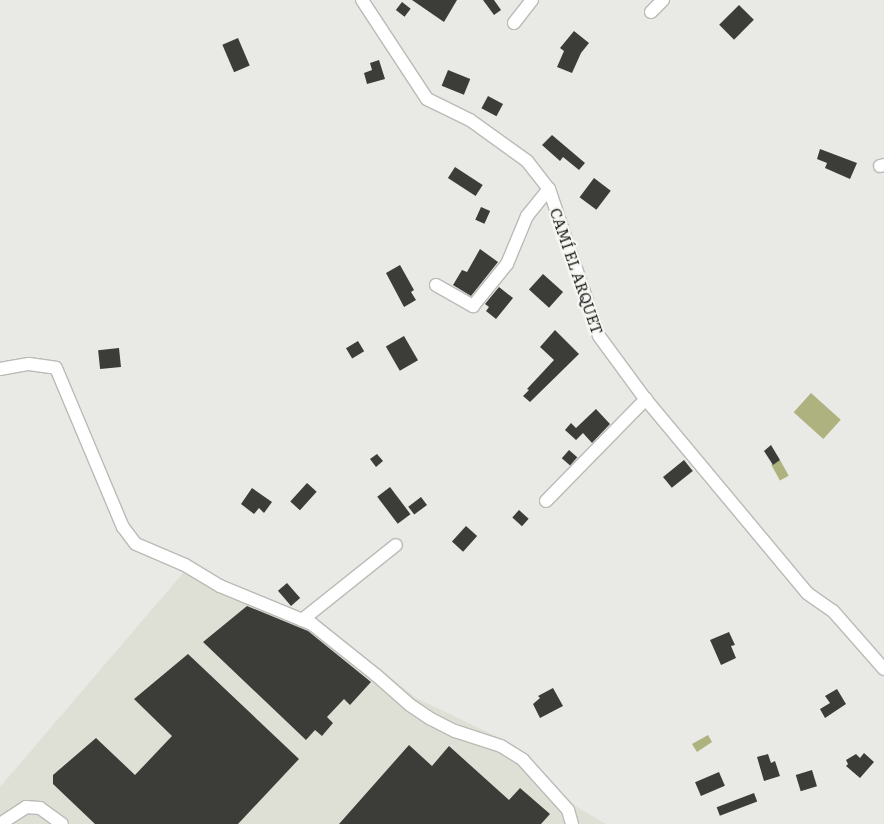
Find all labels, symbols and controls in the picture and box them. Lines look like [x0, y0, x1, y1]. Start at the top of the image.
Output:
street label: CAMÍ EL ARQUET [547, 205, 607, 337]

